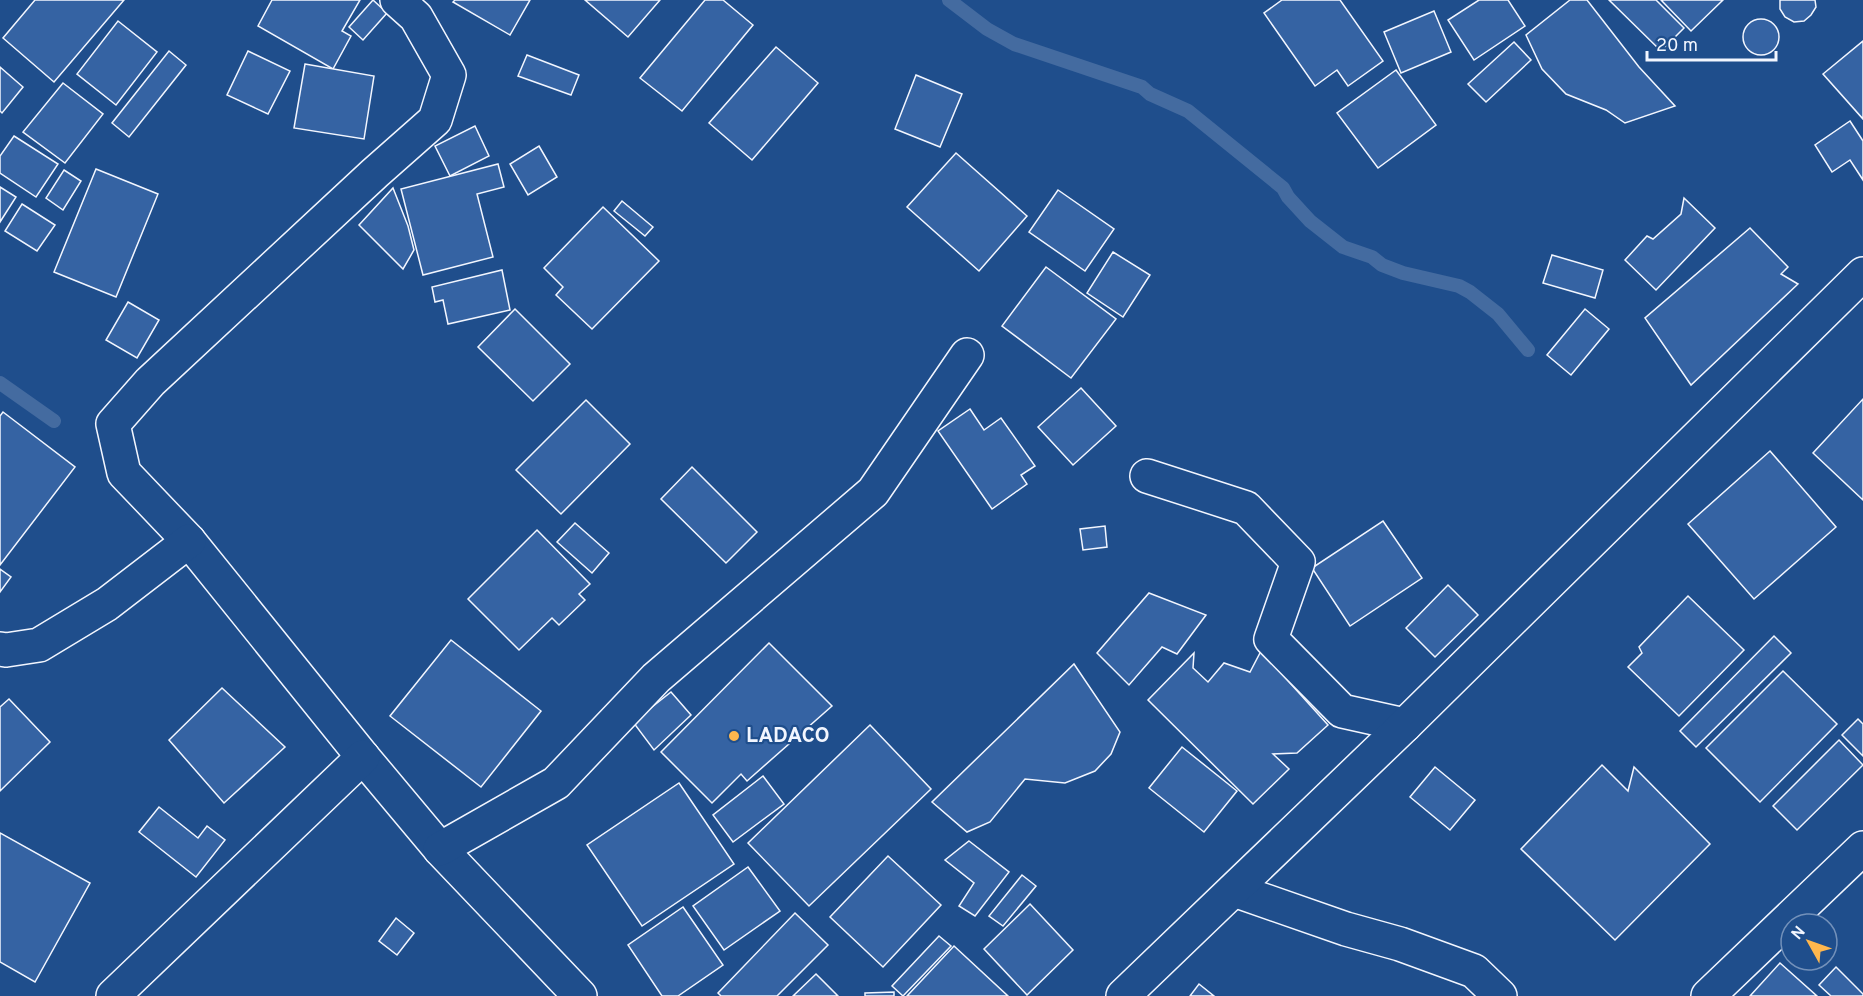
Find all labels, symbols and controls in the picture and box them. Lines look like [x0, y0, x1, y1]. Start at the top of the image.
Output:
scale bar [1647, 24, 1776, 62]
text: 20 m [1656, 35, 1698, 58]
place label: LADACO [746, 723, 830, 750]
marker: LADACO [727, 729, 741, 743]
north arrow [1779, 912, 1839, 972]
text: N [1788, 923, 1810, 944]

